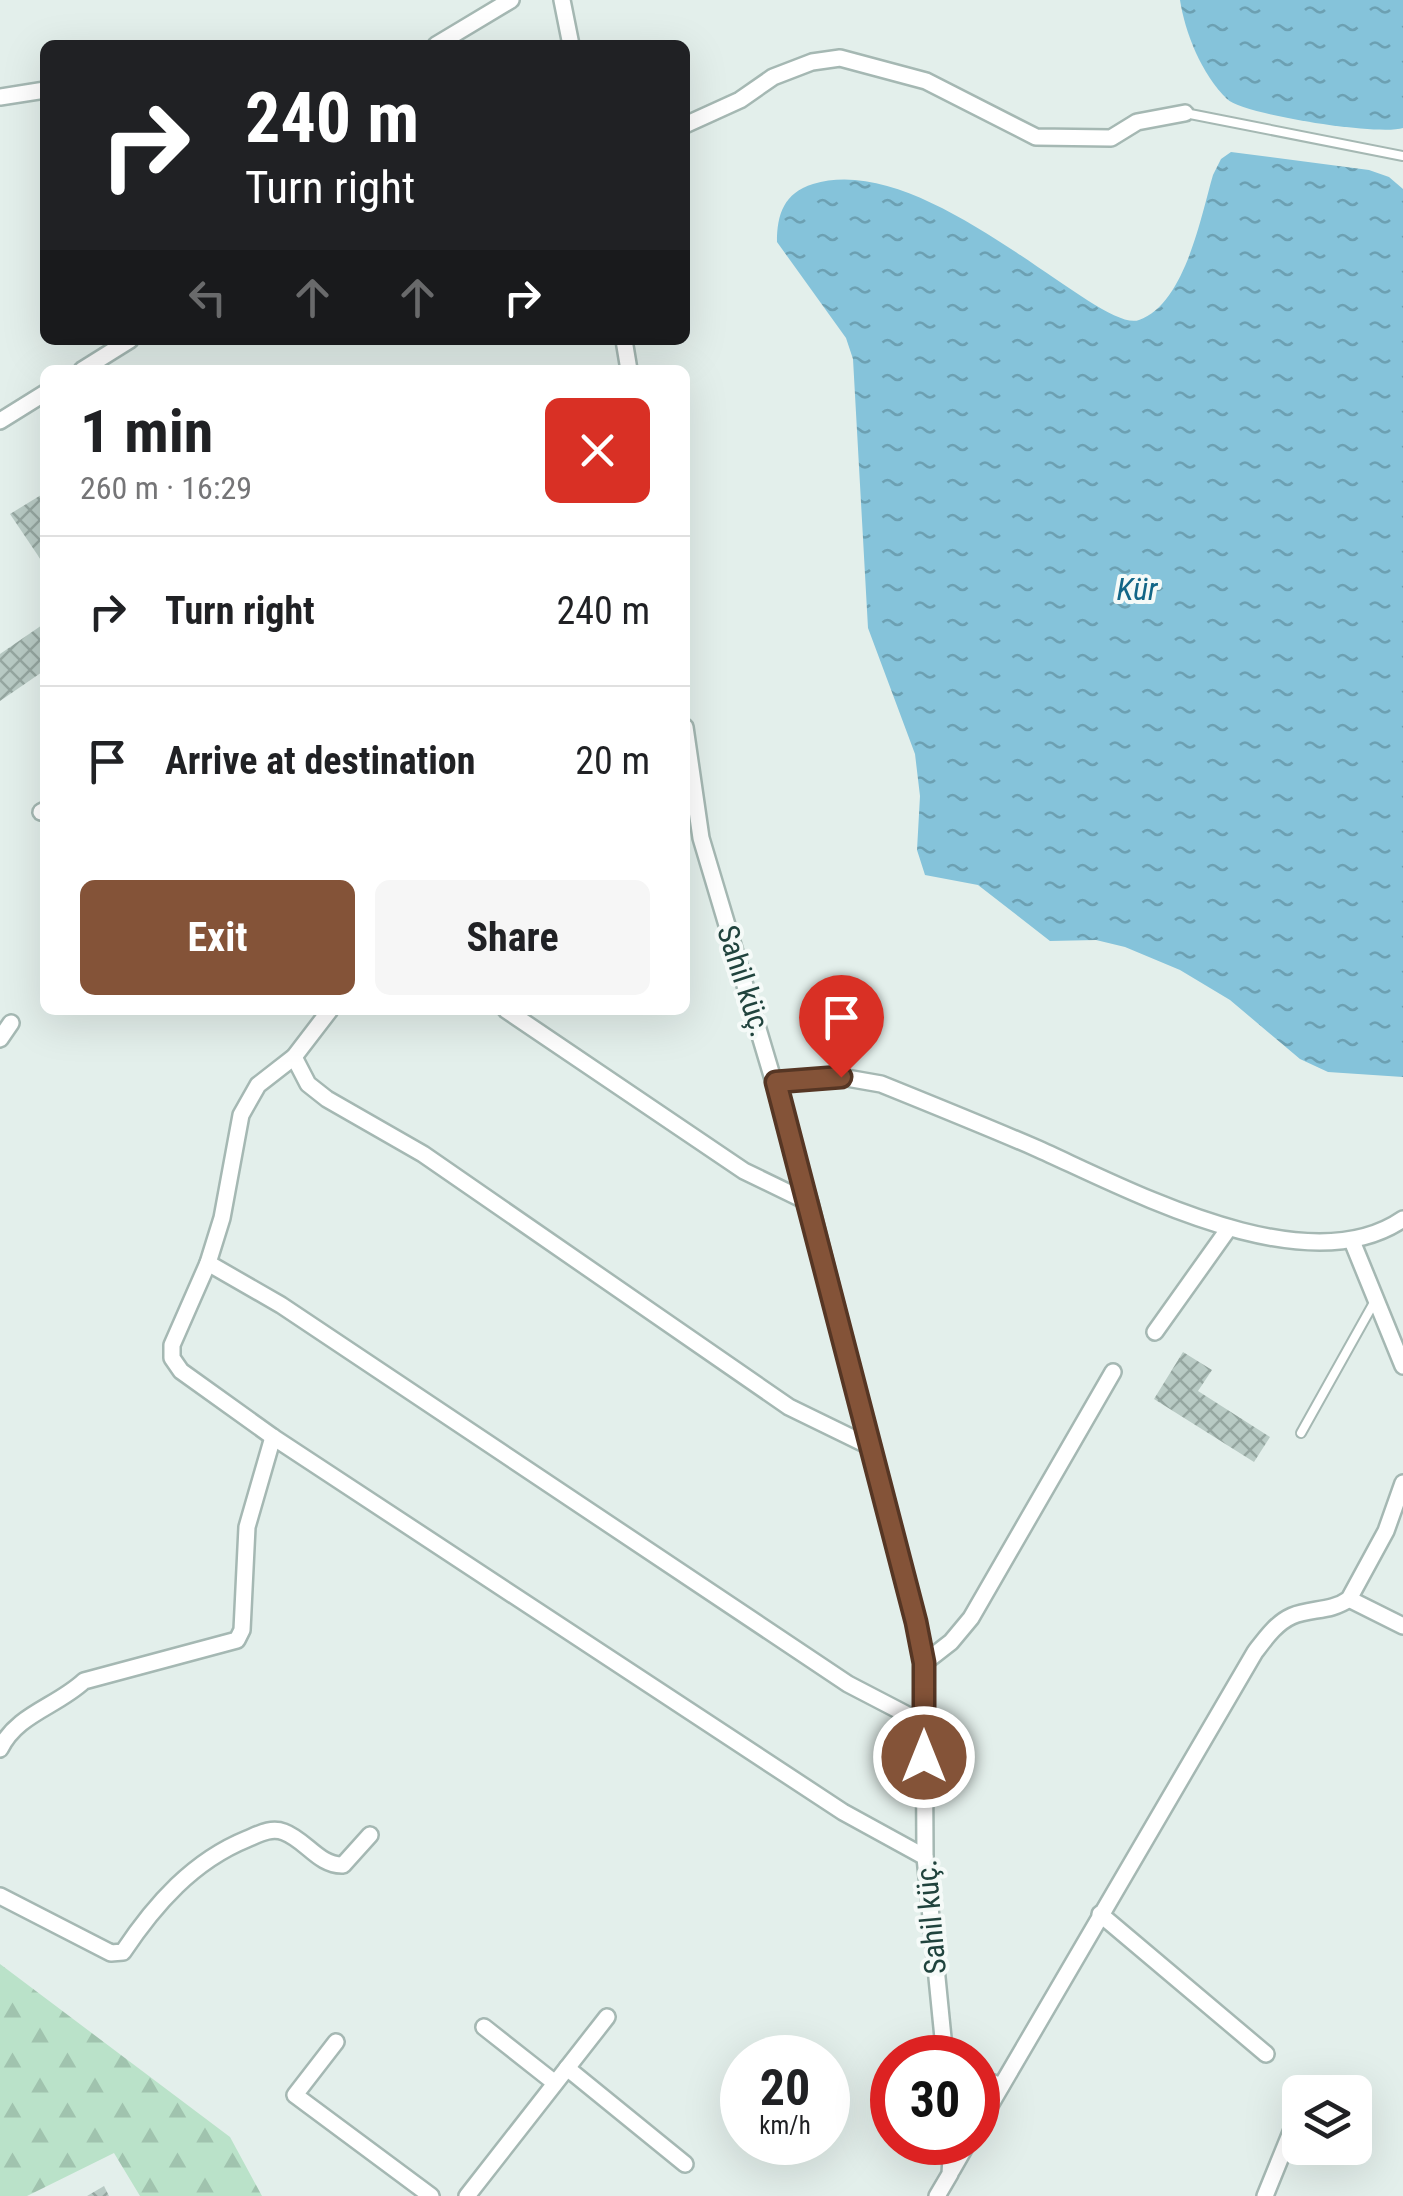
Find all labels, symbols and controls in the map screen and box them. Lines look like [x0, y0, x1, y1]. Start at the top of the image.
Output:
text: 240 m [245, 77, 419, 159]
icon: right [80, 80, 210, 210]
text: Turn right [245, 161, 415, 214]
icon: left [180, 270, 235, 325]
icon: ahead [285, 270, 340, 325]
icon: ahead [390, 270, 445, 325]
icon: right [495, 270, 550, 325]
text: 1 min [80, 396, 213, 467]
button: close [545, 398, 650, 503]
text: 260 m · 16:29 [80, 469, 252, 507]
water label: Kür [1116, 570, 1159, 608]
icon: right [80, 584, 135, 639]
text: Turn right [165, 589, 315, 633]
text: 240 m [556, 589, 650, 633]
icon: arrive [80, 734, 135, 789]
text: Arrive at destination [165, 739, 475, 783]
text: 20 m [575, 739, 650, 783]
button: Exit [80, 880, 355, 995]
button: Share [375, 880, 650, 995]
street label: Sahil küç. [710, 921, 779, 1041]
pin [799, 975, 884, 1078]
icon: arrive [814, 990, 869, 1045]
position arrow [872, 1705, 976, 1809]
street label: Sahil küç. [908, 1858, 953, 1976]
speed limit sign: 30 [870, 2035, 1000, 2165]
text: 20 [760, 2059, 810, 2117]
map controls [1282, 2075, 1372, 2165]
button: layers [1282, 2075, 1372, 2165]
text: km/h [759, 2111, 811, 2140]

